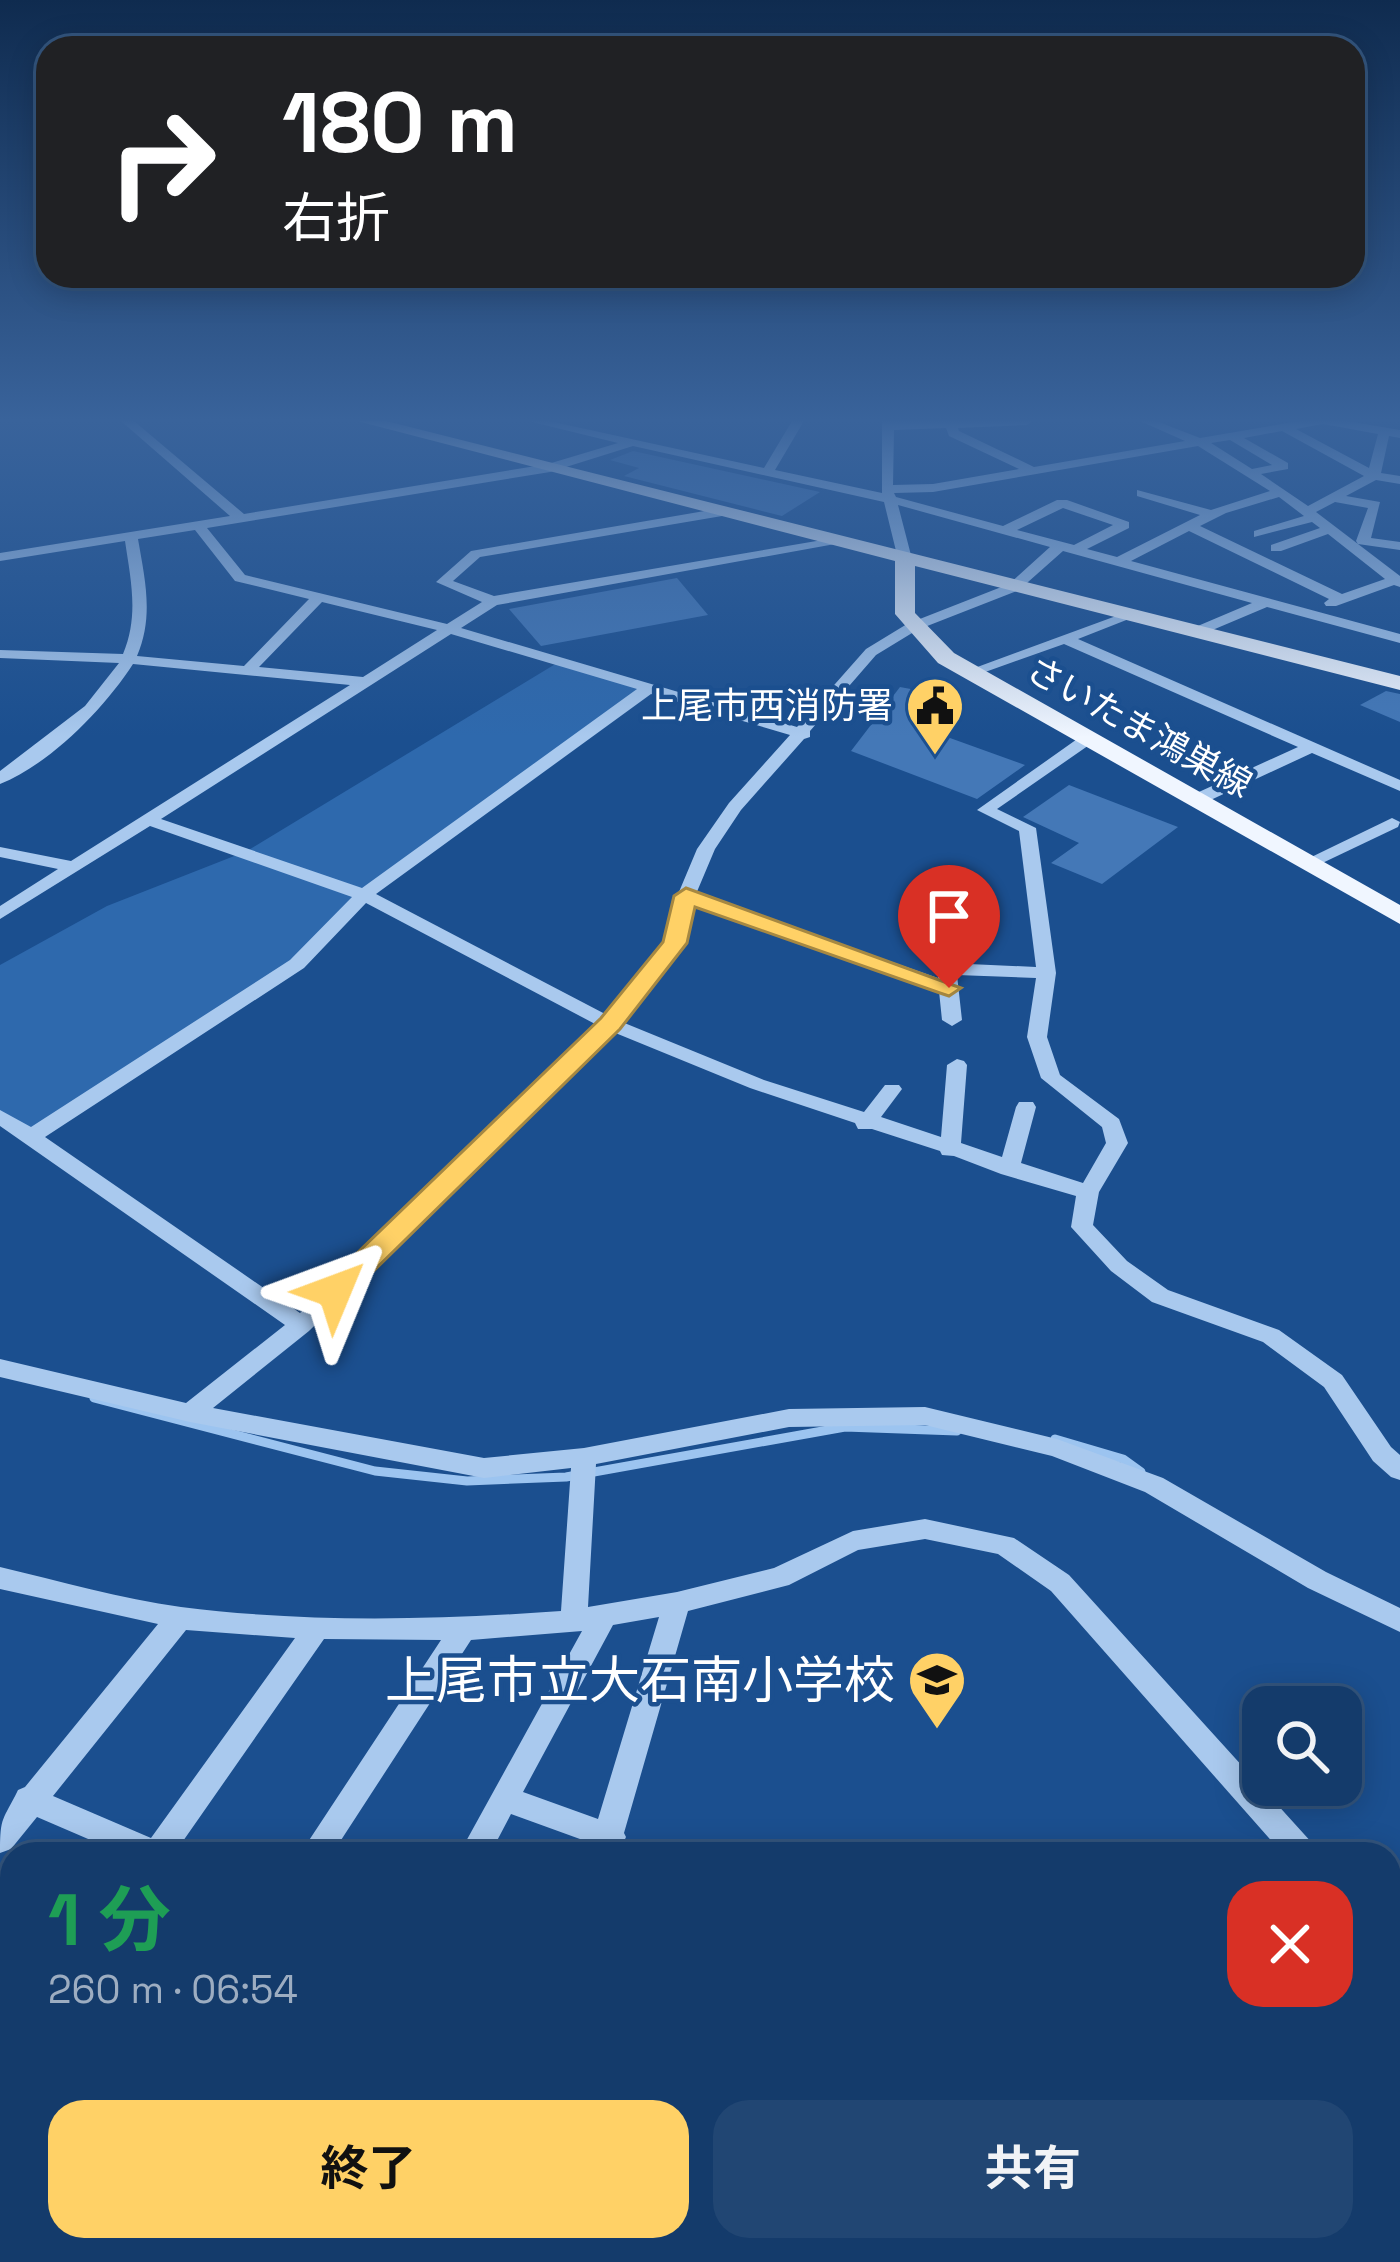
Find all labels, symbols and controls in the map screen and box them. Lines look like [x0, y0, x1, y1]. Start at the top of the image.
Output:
text: 180 m [282, 69, 518, 177]
icon: right [84, 84, 240, 240]
text: 右折 [282, 184, 390, 253]
street label: さいたま鴻巣線 [1018, 646, 1260, 808]
public building icon: 上尾市西消防署 [904, 675, 966, 757]
place label: 上尾市西消防署 [641, 683, 893, 729]
pin [898, 865, 1000, 988]
icon: arrive [916, 883, 982, 949]
position arrow [272, 1228, 398, 1354]
place label: 上尾市立大石南小学校 [385, 1648, 895, 1713]
school or university icon: 上尾市立大石南小学校 [906, 1649, 968, 1731]
map controls [1242, 1686, 1362, 1806]
button: search [1242, 1686, 1362, 1806]
text: 1 分 [48, 1874, 171, 1966]
button: close [1227, 1881, 1353, 2007]
text: 260 m · 06:54 [48, 1965, 298, 2014]
button: 終了 [48, 2100, 689, 2238]
button: 共有 [713, 2100, 1353, 2238]

